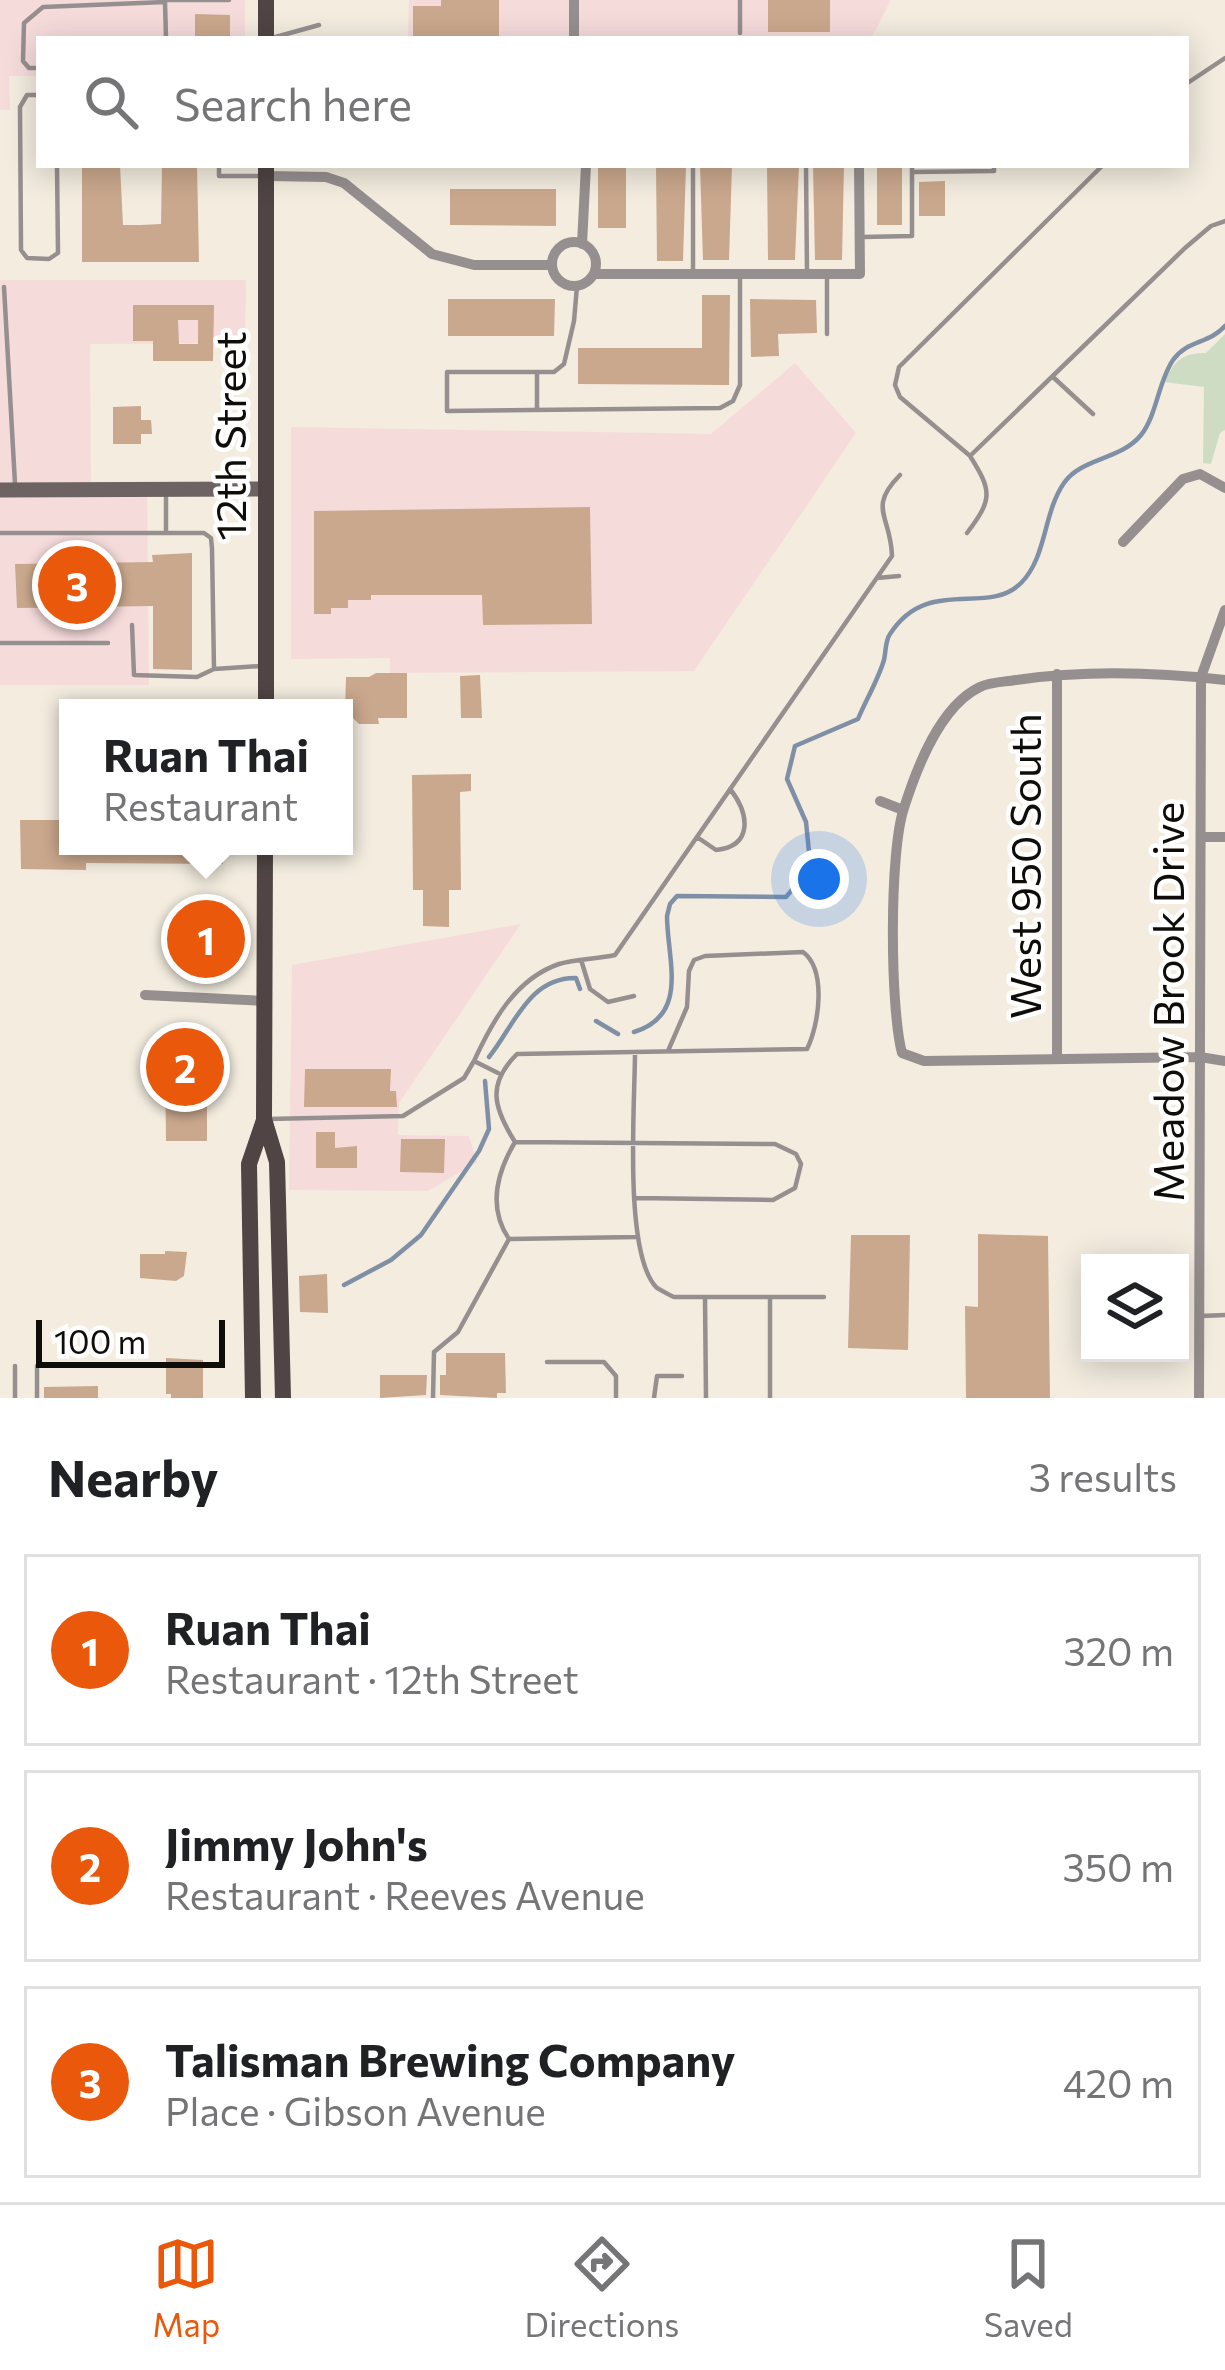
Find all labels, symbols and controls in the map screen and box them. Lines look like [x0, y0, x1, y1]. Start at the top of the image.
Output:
search box [36, 36, 1189, 168]
icon: search [78, 69, 144, 135]
text: Search here [174, 75, 412, 130]
street label: 12th Street [203, 331, 255, 541]
pin: 3 [38, 540, 116, 630]
popup [59, 699, 353, 855]
street label: West 950 South [998, 713, 1050, 1019]
text: Ruan Thai [103, 726, 309, 781]
text: Restaurant [103, 781, 298, 829]
street label: Meadow Brook Drive [1141, 802, 1193, 1202]
your location [789, 849, 849, 909]
pin: 1 [167, 894, 245, 984]
pin: 2 [146, 1022, 224, 1112]
map controls [1081, 1254, 1189, 1362]
button: layers [1081, 1254, 1189, 1362]
scale bar [36, 1314, 225, 1367]
text: 100 m [54, 1320, 146, 1361]
text: Nearby [48, 1445, 218, 1508]
text: 3 results [1029, 1452, 1177, 1500]
text: Ruan Thai [165, 1599, 371, 1654]
text: 1 [81, 1626, 99, 1674]
text: 320 m [1063, 1626, 1174, 1674]
text: Restaurant · 12th Street [165, 1654, 579, 1702]
text: Jimmy John's [165, 1815, 428, 1870]
text: 2 [79, 1842, 101, 1890]
text: 350 m [1062, 1842, 1174, 1890]
text: Restaurant · Reeves Avenue [165, 1870, 645, 1918]
text: Talisman Brewing Company [165, 2031, 735, 2086]
text: 3 [79, 2058, 101, 2106]
text: 420 m [1063, 2058, 1174, 2106]
text: Place · Gibson Avenue [165, 2086, 546, 2134]
tab: Map [152, 2231, 220, 2344]
tab: Directions [525, 2231, 679, 2344]
tab: Saved [984, 2231, 1073, 2344]

